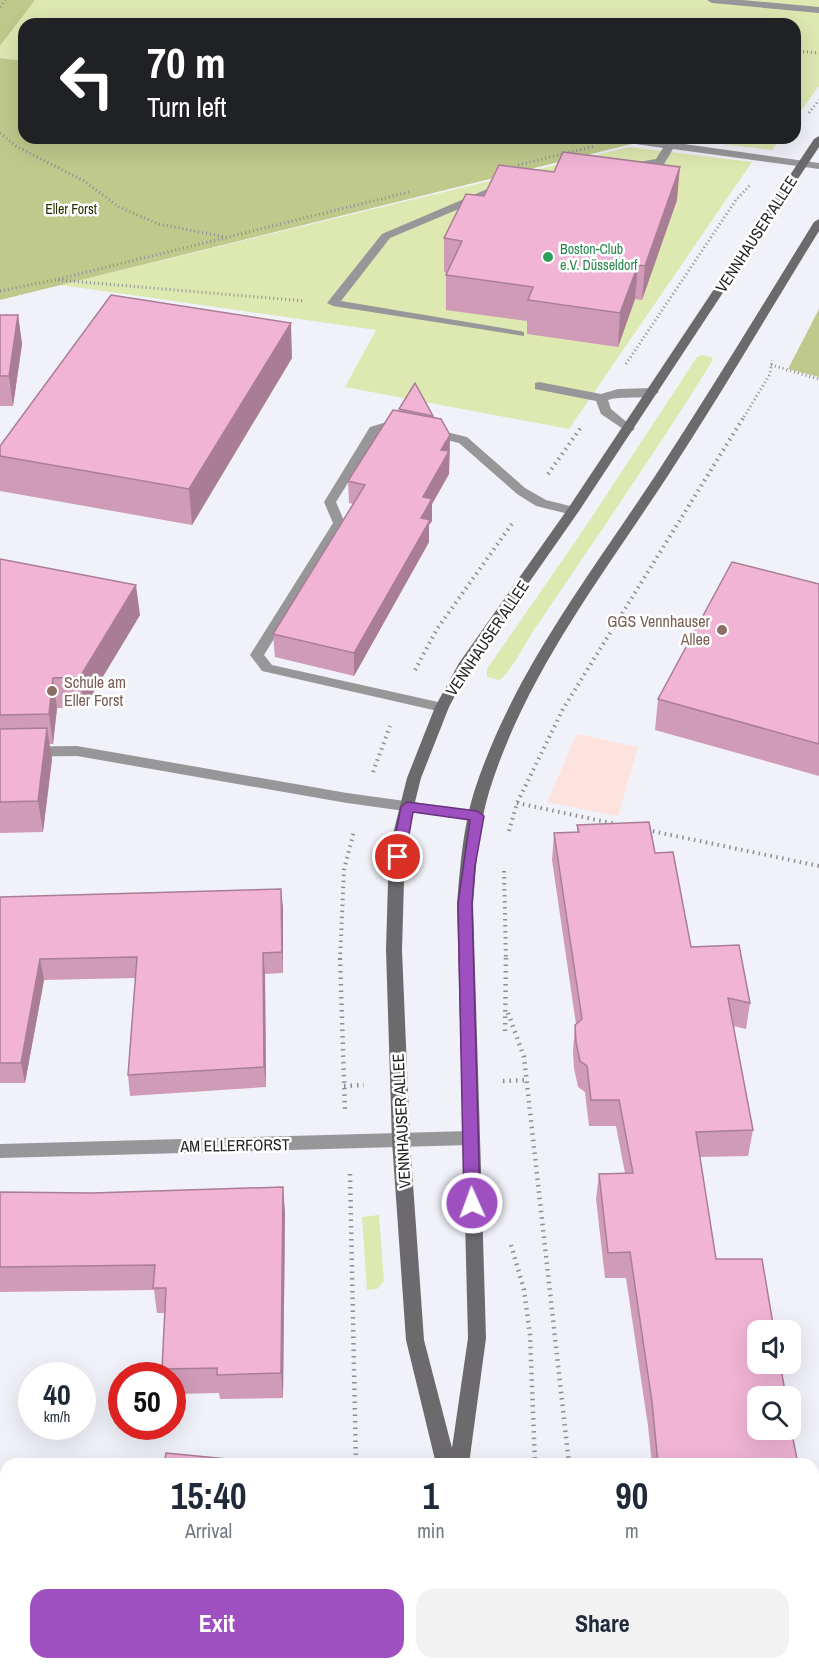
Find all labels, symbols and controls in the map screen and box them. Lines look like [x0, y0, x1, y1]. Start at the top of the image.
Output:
text: 70 m [147, 35, 226, 91]
icon: left [48, 42, 126, 120]
text: Turn left [147, 89, 226, 125]
street label: VENNHAUSER ALLEE [710, 171, 802, 297]
park label: Eller Forst [45, 200, 97, 218]
place label: Boston-Club e.V. Düsseldorf [560, 240, 638, 274]
marker: Boston-Club e.V. Düsseldorf [541, 250, 555, 264]
street label: VENNHAUSER ALLEE [440, 576, 534, 700]
place label: GGS Vennhauser Allee [607, 610, 711, 650]
marker: GGS Vennhauser Allee [715, 623, 729, 637]
place label: Schule am Eller Forst [64, 671, 126, 711]
marker: Schule am Eller Forst [45, 684, 59, 698]
pin [372, 831, 423, 882]
icon: arrive [381, 840, 414, 873]
street label: VENNHAUSER ALLEE [386, 1053, 416, 1189]
street label: AM ELLERFORST [179, 1133, 290, 1157]
position arrow [440, 1171, 504, 1235]
map controls [747, 1320, 801, 1440]
button: sound [747, 1320, 801, 1374]
speed limit sign: 50 [108, 1362, 186, 1440]
text: 40 [43, 1374, 71, 1414]
button: search [747, 1386, 801, 1440]
text: km/h [44, 1406, 70, 1427]
text: 15:40 [171, 1472, 246, 1520]
text: 1 [423, 1472, 439, 1520]
text: 90 [615, 1472, 648, 1520]
text: Arrival [185, 1517, 232, 1544]
text: min [417, 1517, 445, 1544]
text: m [625, 1517, 639, 1544]
button: Exit [30, 1589, 404, 1658]
button: Share [416, 1589, 789, 1658]

